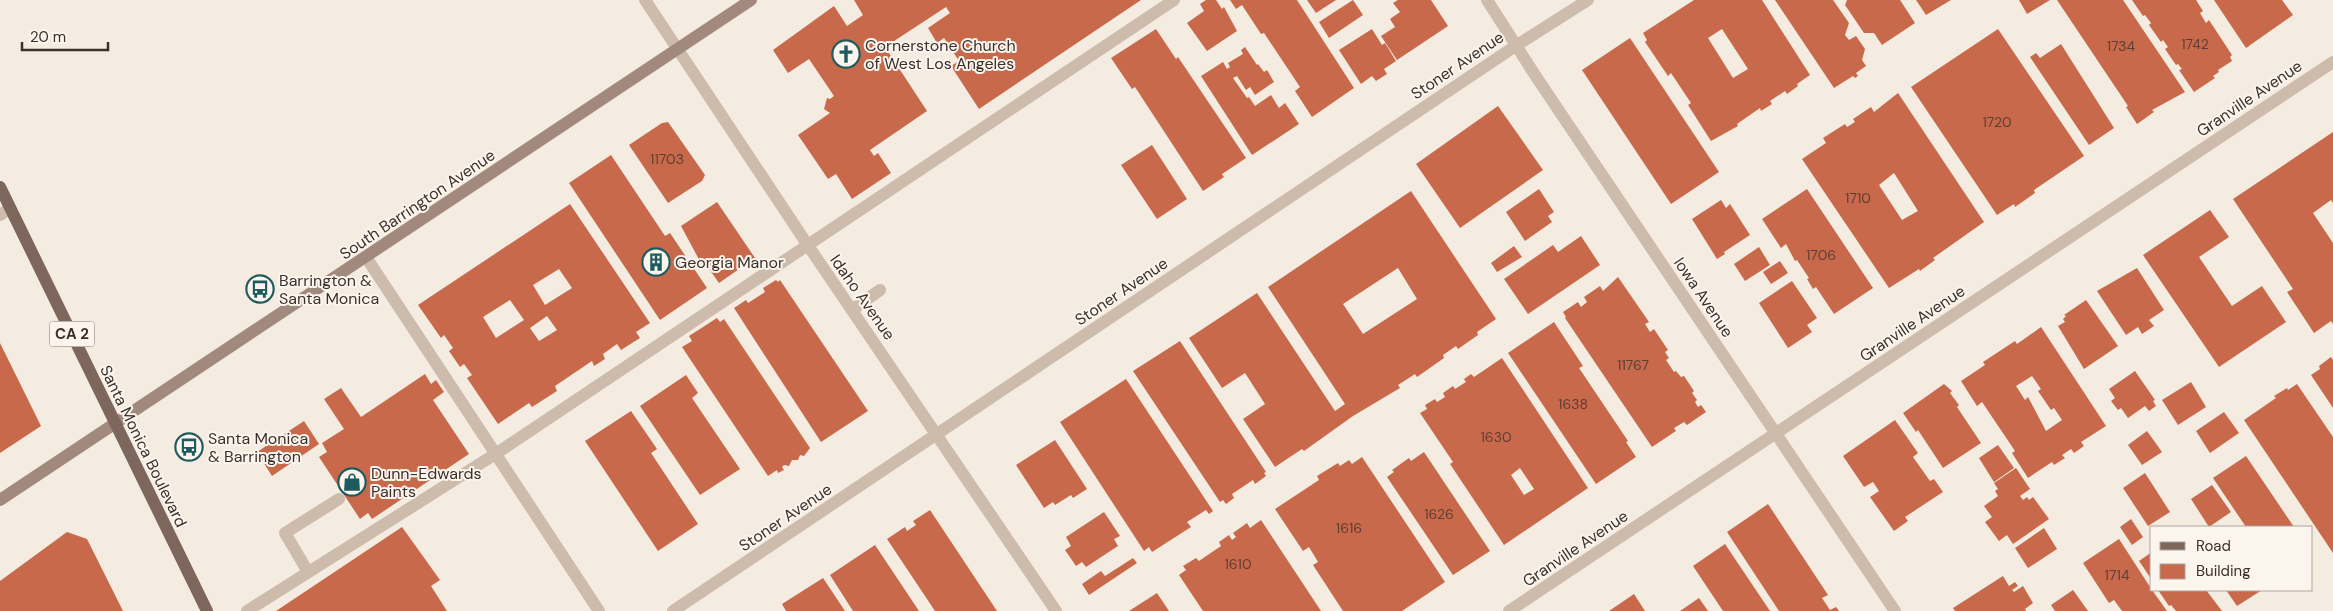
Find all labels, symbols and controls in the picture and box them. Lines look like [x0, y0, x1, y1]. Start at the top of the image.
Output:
scale bar [22, 20, 109, 52]
text: 20 m [30, 27, 66, 47]
street label: Stoner Avenue [1407, 27, 1508, 104]
place label: Cornerstone Church of West Los Angeles [865, 35, 1016, 74]
house number: 1742 [2181, 35, 2209, 53]
house number: 1734 [2107, 37, 2136, 55]
church icon: Cornerstone Church of West Los Angeles [831, 39, 861, 69]
street label: Granville Avenue [2192, 55, 2306, 141]
house number: 1720 [1983, 113, 2011, 131]
street label: South Barrington Avenue [335, 144, 499, 264]
house number: 11703 [650, 150, 684, 168]
house number: 1710 [1845, 189, 1871, 207]
house number: 1706 [1806, 246, 1836, 264]
building icon: Georgia Manor [641, 247, 671, 277]
street label: Idaho Avenue [825, 250, 900, 344]
place label: Georgia Manor [675, 252, 784, 273]
street label: Stoner Avenue [1071, 253, 1172, 330]
street label: Iowa Avenue [1669, 253, 1738, 341]
place label: Barrington & Santa Monica [279, 270, 379, 309]
bus stop icon: Barrington & Santa Monica [245, 274, 275, 304]
street label: Granville Avenue [1855, 280, 1969, 366]
road number: CA 2 [50, 322, 94, 346]
house number: 11767 [1617, 356, 1649, 374]
street label: Santa Monica Boulevard [95, 362, 192, 531]
house number: 1638 [1558, 395, 1588, 413]
place label: Santa Monica & Barrington [208, 428, 308, 467]
house number: 1630 [1480, 428, 1512, 446]
bus stop icon: Santa Monica & Barrington [174, 432, 204, 462]
place label: Dunn-Edwards Paints [371, 463, 482, 502]
shop icon: Dunn-Edwards Paints [337, 467, 367, 497]
street label: Stoner Avenue [735, 479, 836, 556]
house number: 1626 [1424, 505, 1454, 523]
street label: Granville Avenue [1518, 505, 1632, 591]
house number: 1616 [1336, 519, 1362, 537]
legend [2150, 526, 2313, 591]
text: Road [2196, 536, 2231, 556]
house number: 1610 [1224, 555, 1252, 573]
text: Building [2196, 561, 2251, 581]
house number: 1714 [2105, 566, 2130, 584]

